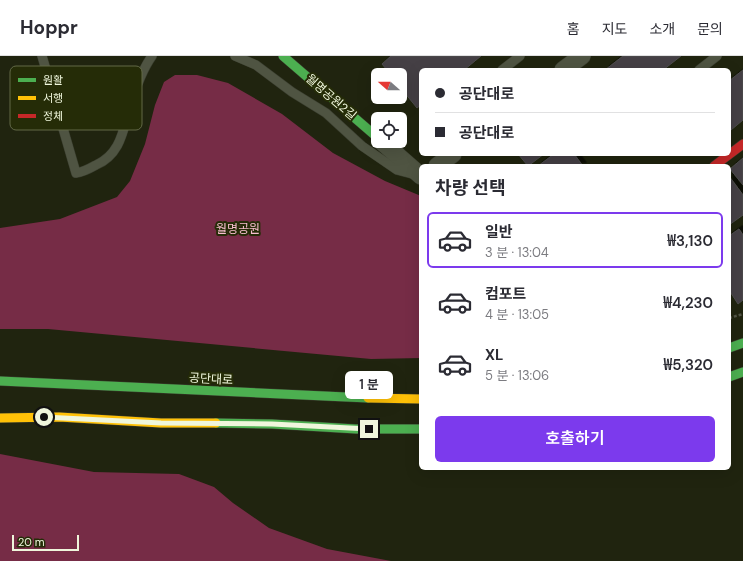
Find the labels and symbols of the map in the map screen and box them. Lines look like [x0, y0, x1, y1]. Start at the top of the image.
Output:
legend [10, 66, 142, 130]
north arrow [371, 68, 407, 104]
street label: 월명공원2길 [302, 71, 360, 123]
text: 원활 [43, 73, 63, 87]
text: 서행 [43, 91, 63, 105]
text: 정체 [43, 109, 63, 123]
park label: 월명공원 [216, 221, 260, 237]
street label: 공단대로 [189, 370, 233, 388]
callout: 1 분 [345, 371, 393, 399]
route start [35, 408, 53, 426]
route end [360, 420, 378, 438]
scale bar [12, 533, 79, 552]

